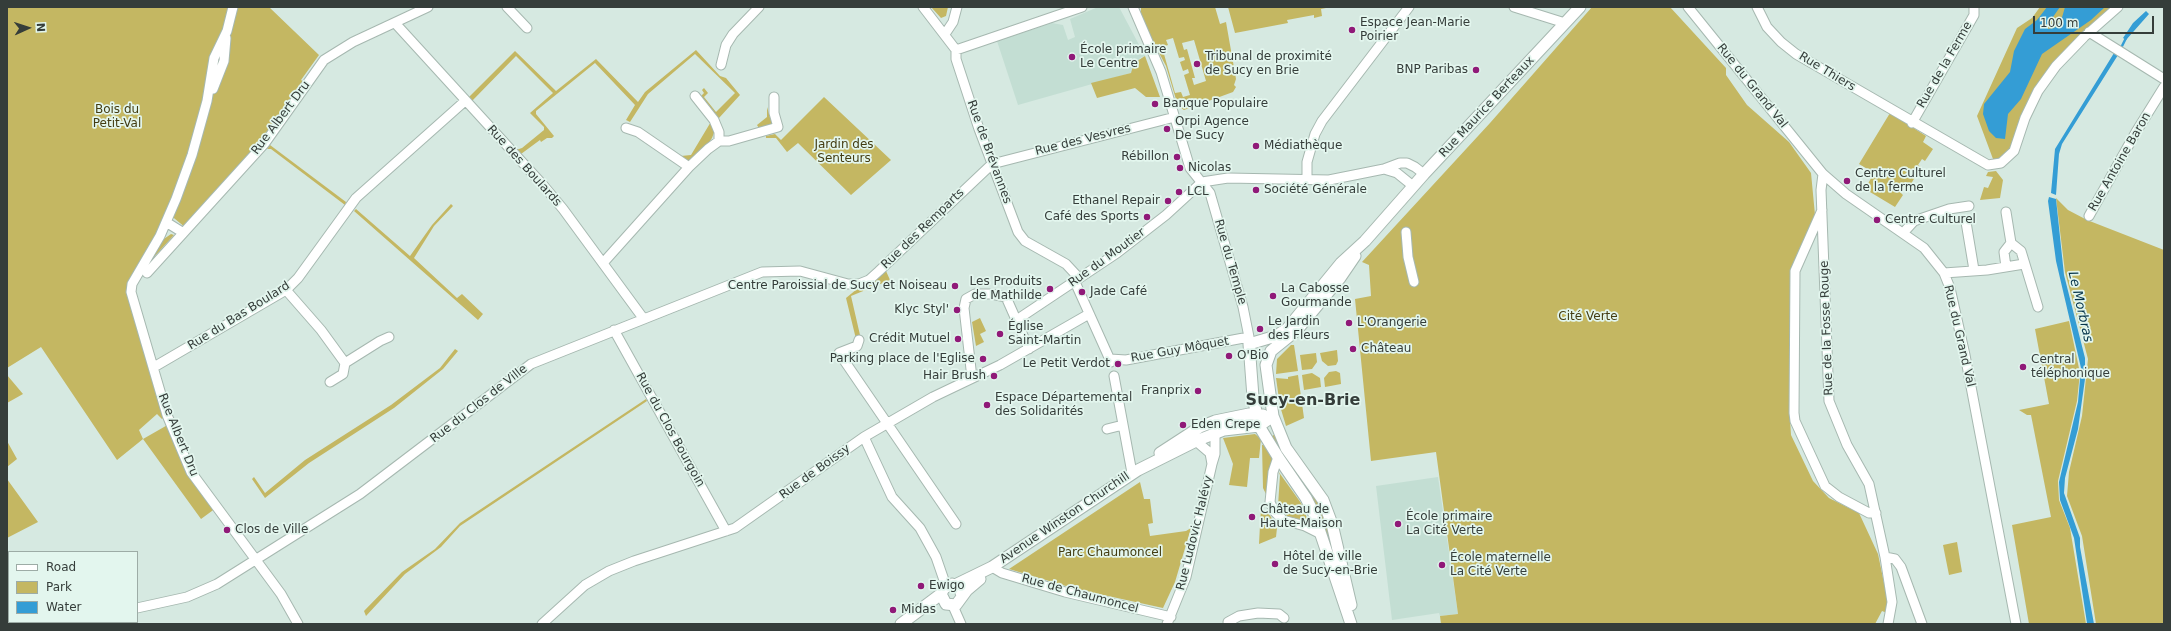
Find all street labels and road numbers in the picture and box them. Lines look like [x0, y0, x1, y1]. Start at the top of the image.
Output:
street label: Rue de la Ferme [1914, 19, 1976, 111]
street label: Rue du Grand Val [1714, 41, 1790, 131]
street label: Rue Thiers [1796, 49, 1858, 95]
street label: Rue Maurice Berteaux [1436, 54, 1538, 160]
street label: Rue Albert Dru [249, 78, 313, 158]
street label: Rue de Brévannes [964, 98, 1014, 206]
street label: Rue Antoine Baron [2086, 110, 2154, 214]
street label: Rue des Vesvres [1034, 121, 1132, 159]
street label: Rue des Boulards [484, 122, 564, 210]
street label: Rue des Remparts [879, 186, 967, 272]
street label: Rue du Temple [1211, 218, 1249, 306]
street label: Rue du Moutier [1066, 225, 1148, 291]
street label: Rue de la Fosse Rouge [1817, 260, 1837, 396]
street label: Rue du Bas Boulard [185, 279, 293, 353]
street label: Rue du Grand Val [1940, 284, 1978, 388]
street label: Rue Guy Môquet [1130, 334, 1230, 366]
street label: Rue du Clos de Ville [428, 362, 530, 446]
street label: Rue du Clos Bourgoin [633, 370, 707, 490]
street label: Rue Albert Dru [155, 391, 201, 479]
street label: Rue de Boissy [777, 442, 853, 502]
street label: Avenue Winston Churchill [998, 469, 1132, 567]
street label: Rue Ludovic Halévy [1174, 474, 1216, 592]
street label: Rue de Chaumoncel [1020, 571, 1140, 617]

